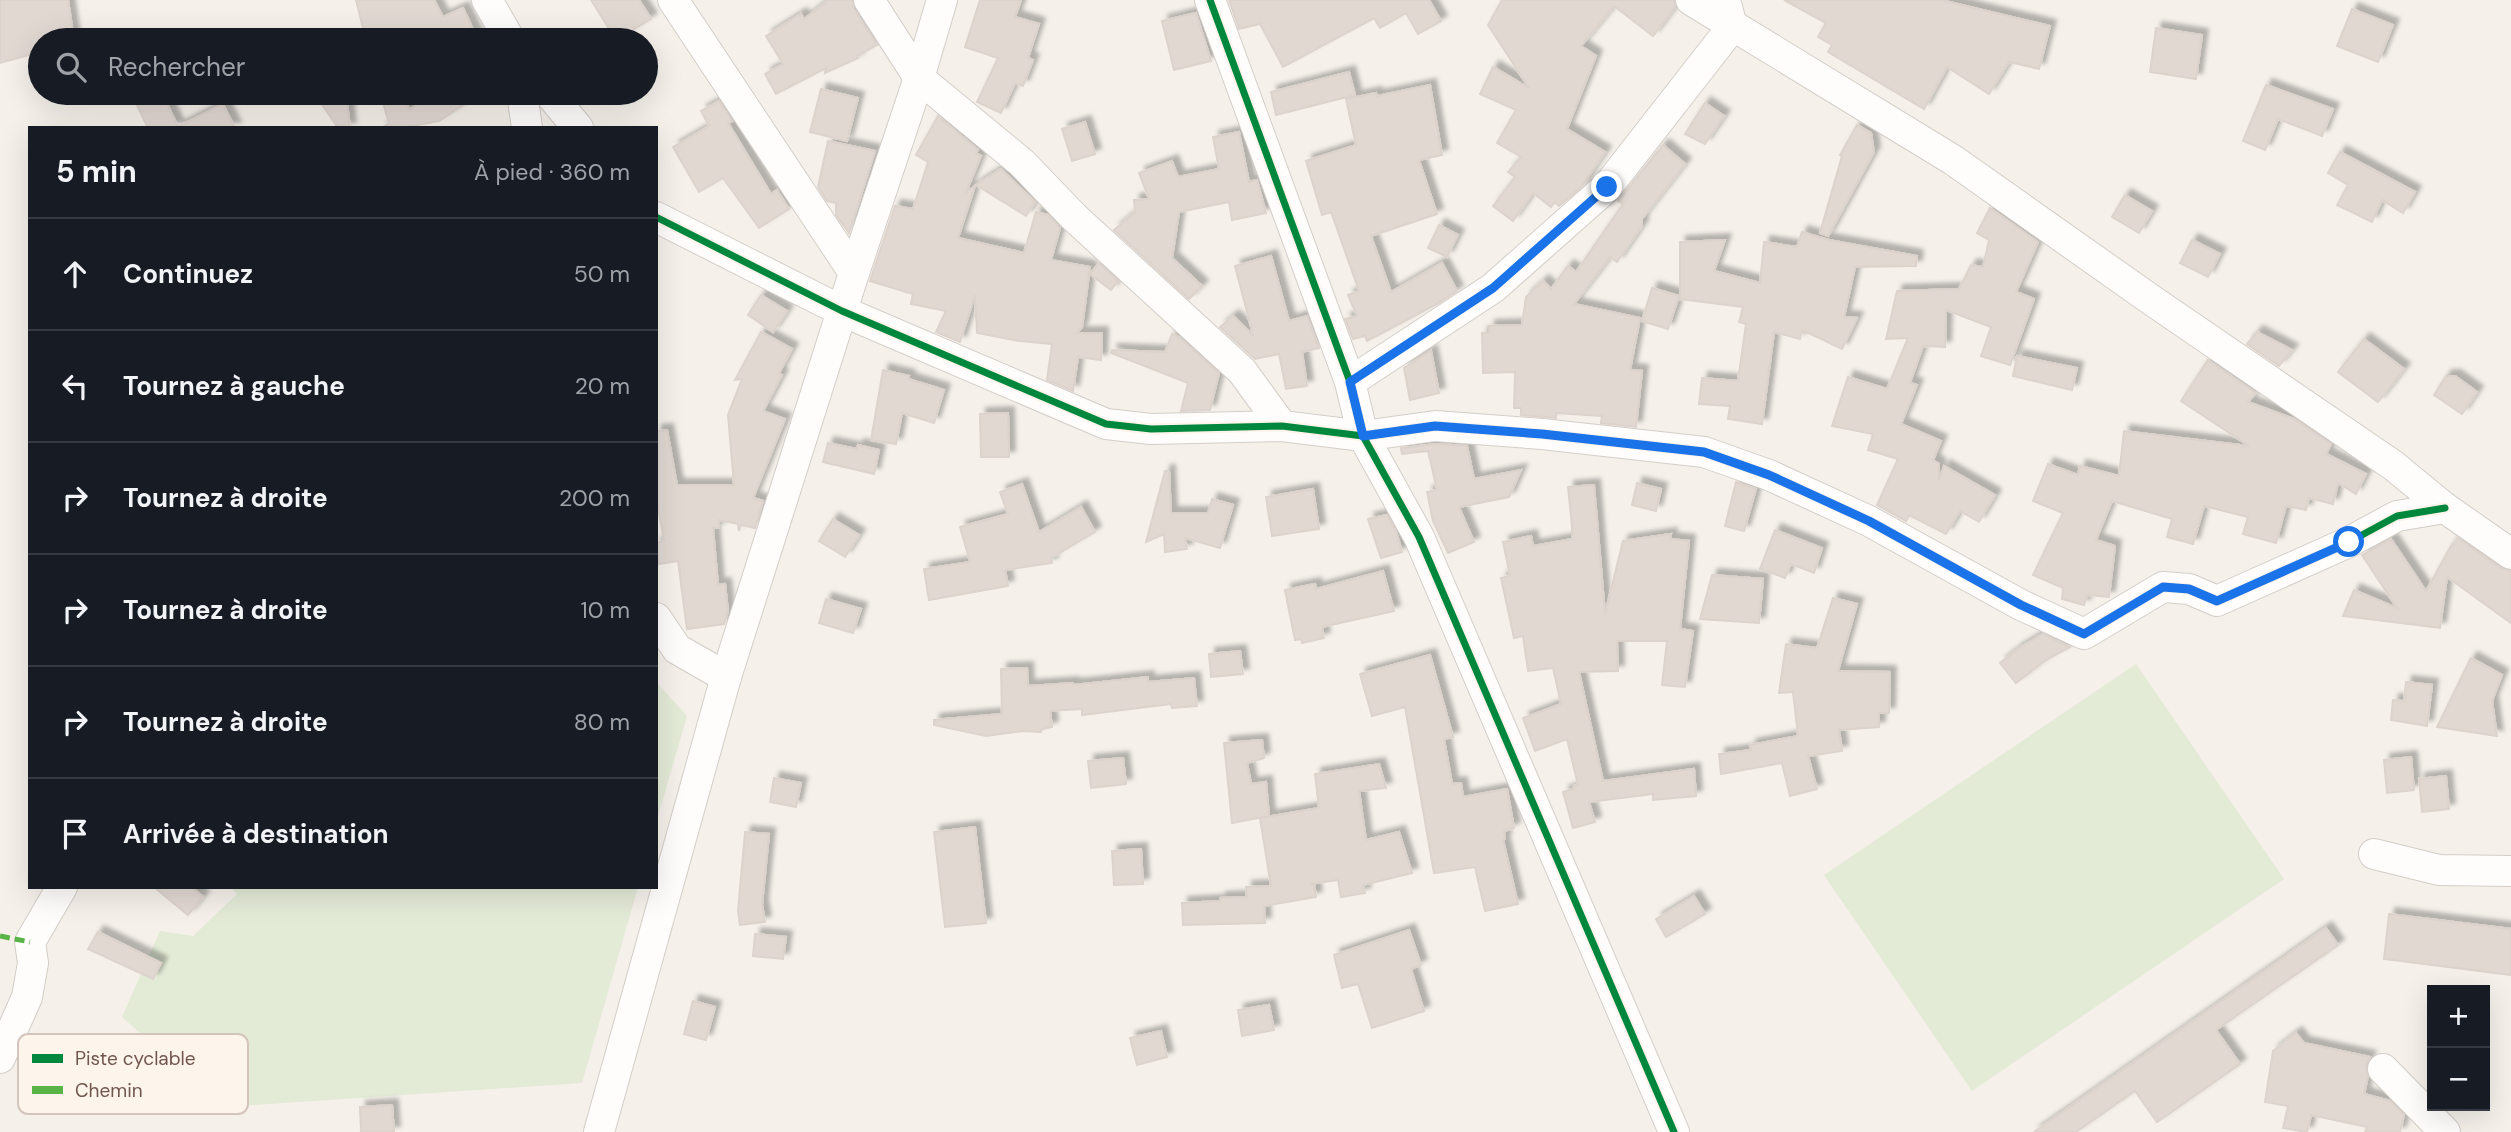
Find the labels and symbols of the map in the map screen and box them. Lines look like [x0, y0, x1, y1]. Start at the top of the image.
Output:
route end [1591, 171, 1622, 202]
route start [2333, 526, 2364, 557]
legend [18, 1034, 248, 1114]
text: Piste cyclable [75, 1046, 196, 1071]
text: Chemin [75, 1078, 143, 1103]

